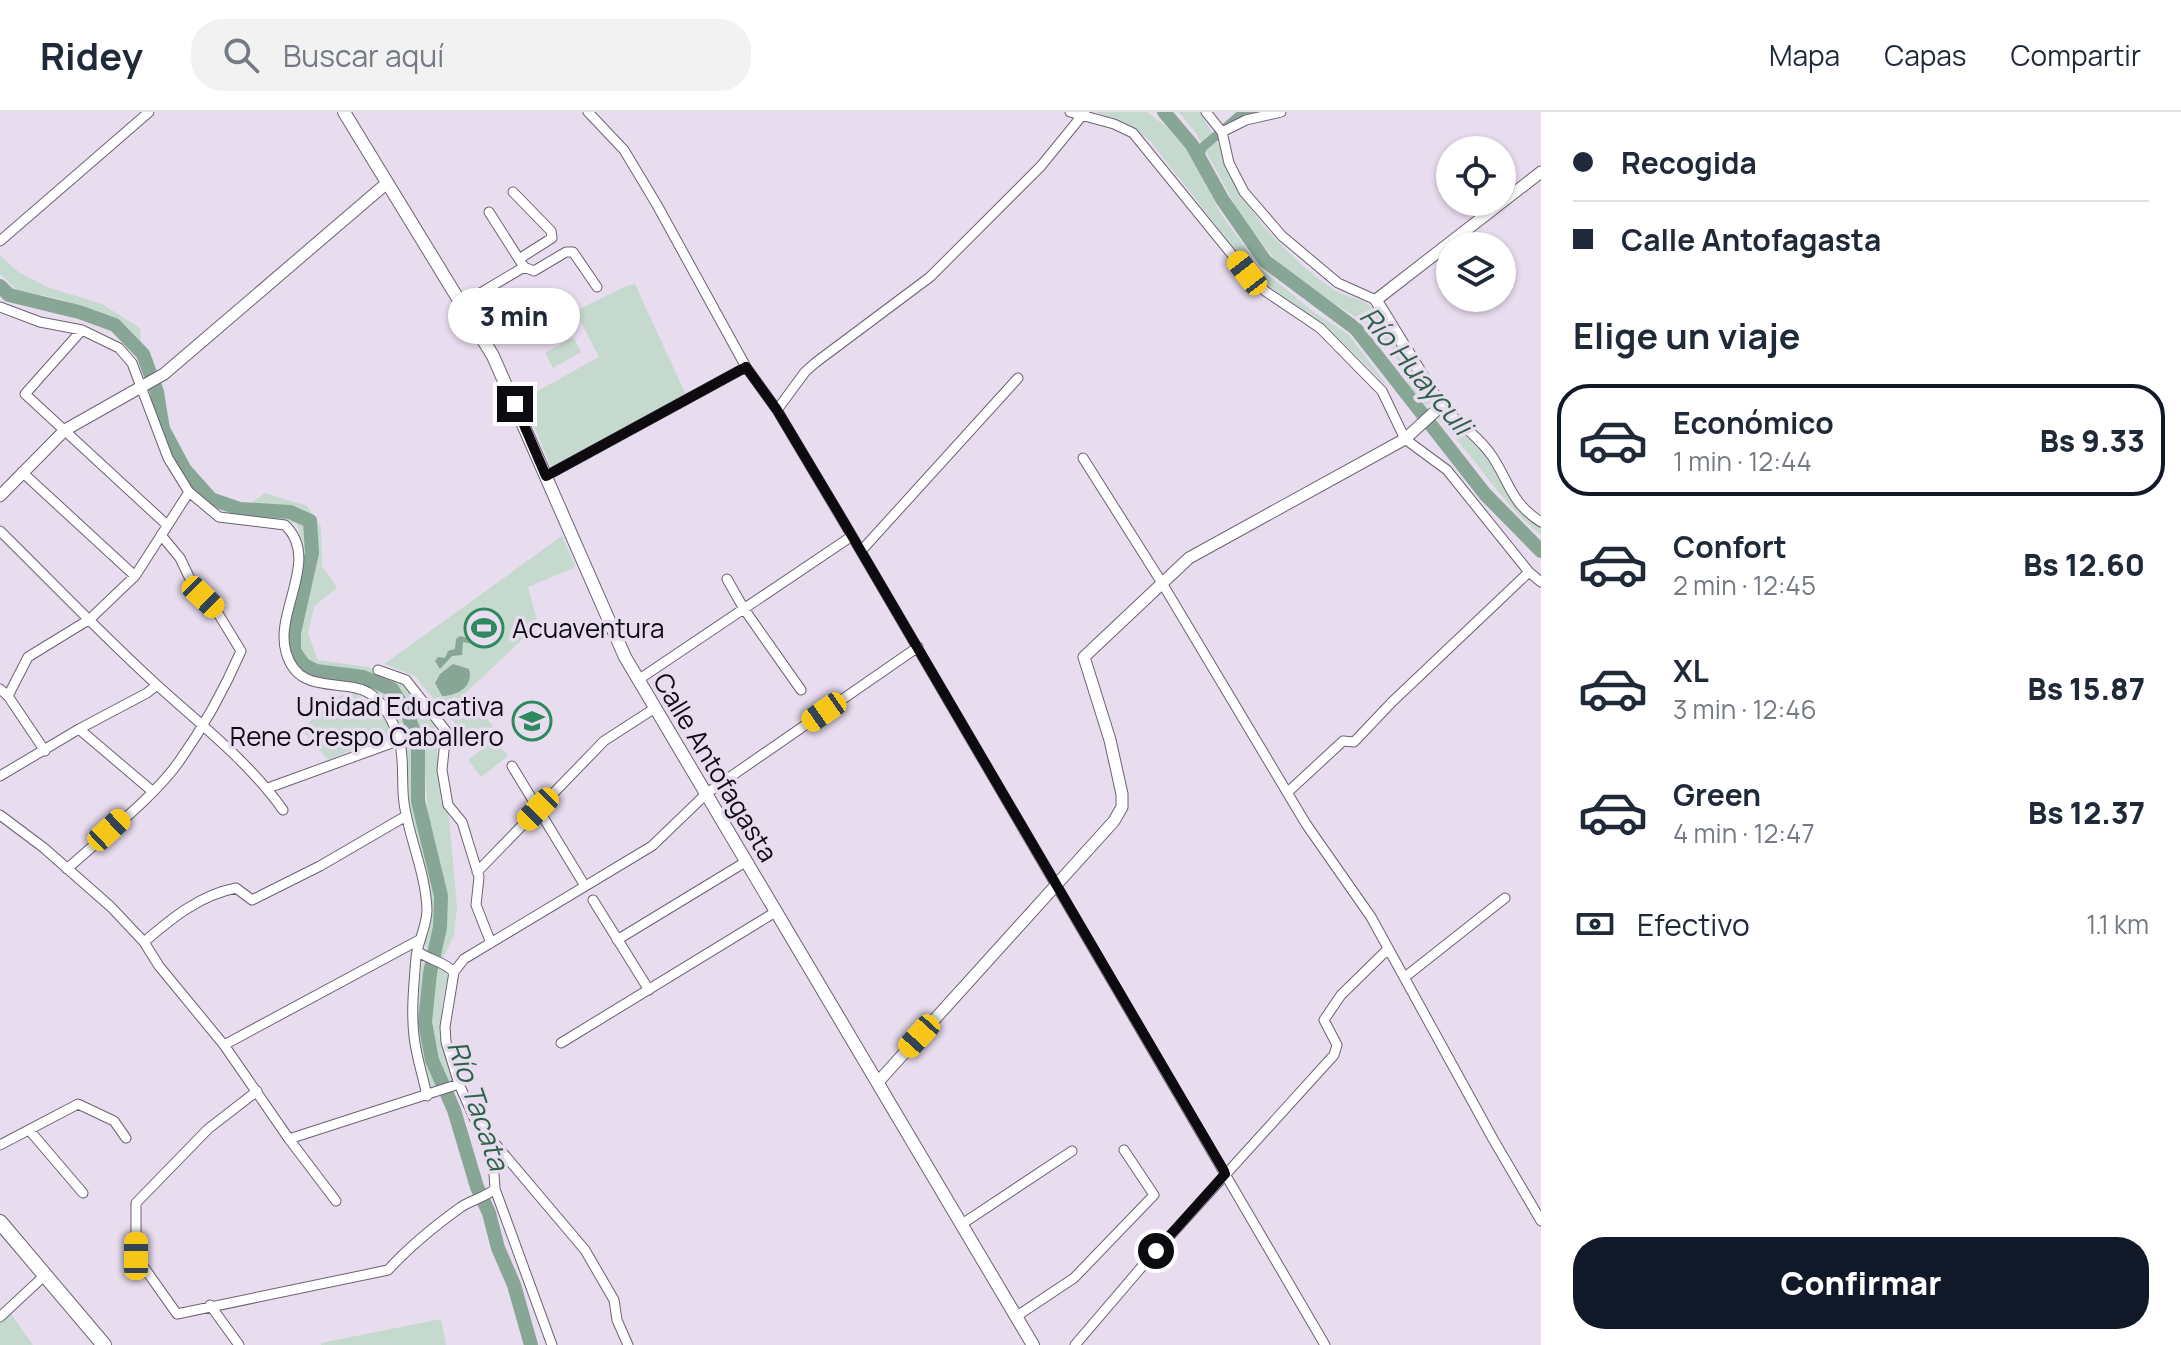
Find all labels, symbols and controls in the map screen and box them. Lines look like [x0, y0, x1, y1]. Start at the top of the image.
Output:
search box [191, 19, 751, 91]
text: Ridey [40, 29, 143, 81]
icon: search [219, 33, 263, 77]
text: Buscar aquí [283, 35, 444, 76]
text: Mapa [1769, 36, 1840, 74]
text: Capas [1884, 36, 1967, 74]
text: Compartir [2011, 36, 2141, 74]
map controls [1436, 136, 1516, 312]
button: locate [1436, 136, 1516, 216]
text: Recogida [1621, 142, 1757, 183]
text: Calle Antofagasta [1621, 219, 1881, 260]
button: layers [1436, 232, 1516, 312]
car [1223, 247, 1271, 299]
callout: 3 min [449, 288, 581, 344]
text: 3 min [480, 298, 548, 334]
water label: Río Huayculi [1352, 298, 1484, 445]
text: Elige un viaje [1573, 311, 1800, 360]
route end [497, 386, 533, 422]
text: Económico [1673, 402, 1834, 443]
icon: car [1577, 404, 1649, 476]
text: Bs 9.33 [2040, 420, 2145, 461]
text: 1 min · 12:44 [1673, 443, 1812, 479]
text: Confort [1673, 526, 1787, 567]
icon: car [1577, 528, 1649, 600]
text: Bs 12.60 [2023, 544, 2145, 585]
text: 2 min · 12:45 [1673, 567, 1816, 603]
car [177, 572, 229, 622]
sports icon: Acuaventura [463, 607, 505, 649]
place label: Acuaventura [512, 610, 664, 646]
text: XL [1673, 650, 1709, 691]
icon: car [1577, 652, 1649, 724]
street label: Calle Antofagasta [645, 666, 787, 868]
text: Bs 15.87 [2028, 668, 2145, 709]
place label: Unidad Educativa Rene Crespo Caballero [230, 688, 504, 754]
car [797, 688, 851, 736]
text: 3 min · 12:46 [1673, 691, 1817, 727]
school or university icon: Unidad Educativa Rene Crespo Caballero [511, 700, 553, 742]
text: Green [1673, 774, 1761, 815]
icon: car [1577, 776, 1649, 848]
car [513, 783, 563, 835]
text: Bs 12.37 [2028, 792, 2145, 833]
car [83, 805, 135, 855]
text: 4 min · 12:47 [1673, 815, 1815, 851]
icon: cash [1573, 902, 1617, 946]
text: Efectivo [1637, 904, 1750, 945]
text: 1.1 km [2086, 906, 2149, 942]
car [894, 1010, 944, 1062]
water label: Río Tacata [439, 1035, 519, 1176]
car [124, 1232, 148, 1280]
route start [1138, 1233, 1174, 1269]
button: Confirmar [1573, 1237, 2149, 1329]

